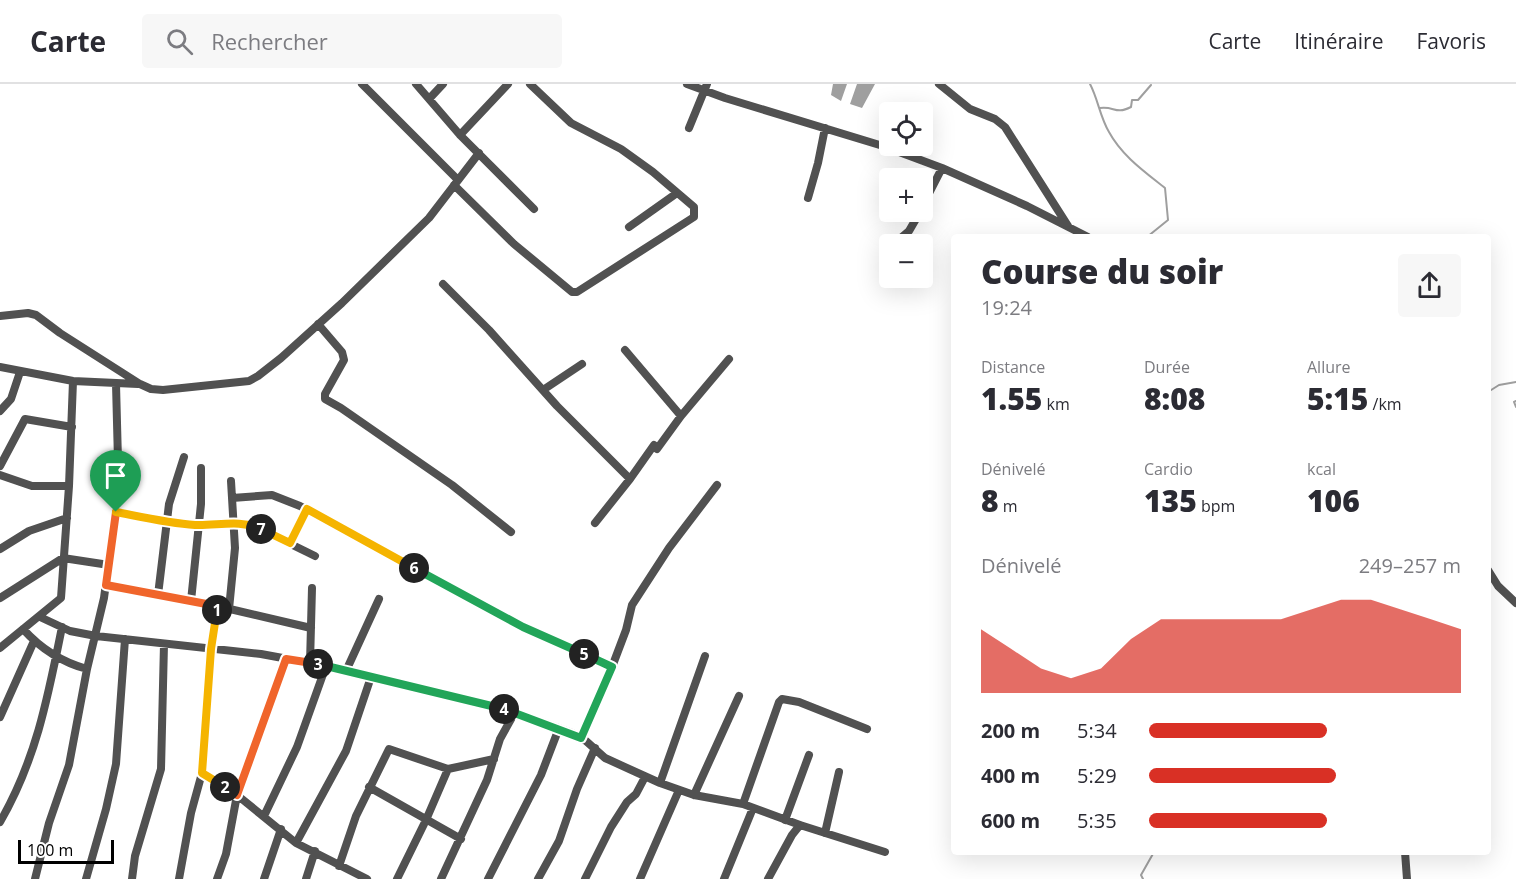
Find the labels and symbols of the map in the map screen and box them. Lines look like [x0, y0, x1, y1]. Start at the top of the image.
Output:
pin [90, 450, 141, 512]
pin: 7 [246, 514, 276, 544]
pin: 6 [399, 553, 429, 583]
pin: 1 [202, 595, 232, 625]
pin: 5 [569, 639, 599, 669]
pin: 3 [303, 649, 333, 679]
pin: 4 [489, 694, 519, 724]
pin: 2 [210, 772, 240, 802]
scale bar [18, 837, 114, 864]

